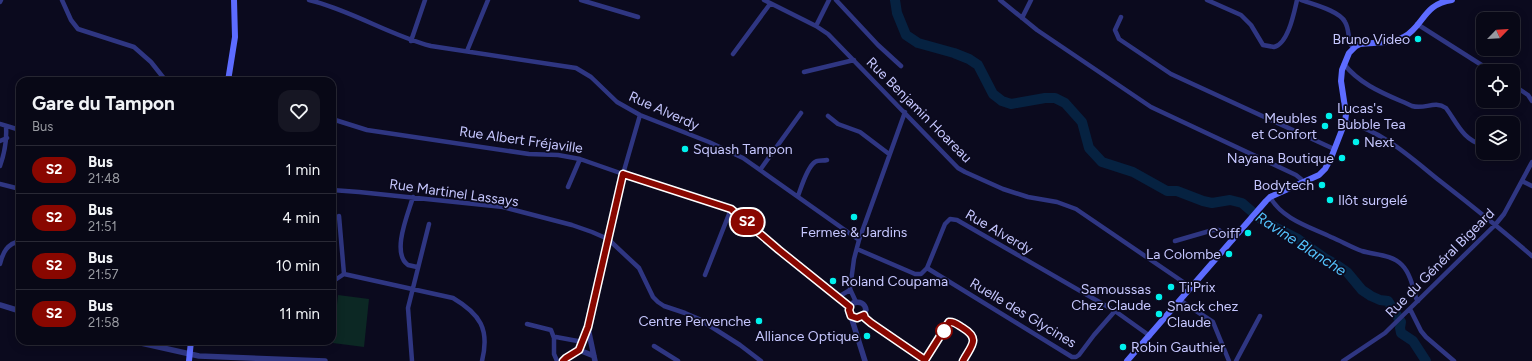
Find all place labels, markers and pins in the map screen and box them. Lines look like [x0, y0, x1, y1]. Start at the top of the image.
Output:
place label: Bruno Video [1333, 31, 1410, 48]
marker: Bruno Video [1413, 34, 1423, 44]
place label: Lucas's Bubble Tea [1337, 100, 1406, 133]
place label: Meubles et Confort [1251, 110, 1317, 143]
marker: Lucas's Bubble Tea [1324, 111, 1334, 121]
marker: Meubles et Confort [1320, 121, 1330, 131]
place label: Next [1364, 134, 1394, 151]
marker: Next [1351, 137, 1361, 147]
place label: Squash Tampon [693, 141, 793, 158]
marker: Squash Tampon [680, 144, 690, 154]
place label: Nayana Boutique [1227, 150, 1334, 167]
marker: Nayana Boutique [1337, 153, 1347, 163]
place label: Bodytech [1253, 177, 1314, 194]
marker: Bodytech [1317, 180, 1327, 190]
place label: Ilôt surgelé [1338, 192, 1408, 209]
marker: Ilôt surgelé [1325, 195, 1335, 205]
marker: Fermes & Jardins [849, 212, 859, 222]
place label: Fermes & Jardins [801, 224, 907, 241]
place label: Coiff [1208, 225, 1241, 242]
marker: Coiff [1243, 228, 1253, 238]
place label: La Colombe [1146, 246, 1221, 263]
marker: La Colombe [1224, 249, 1234, 259]
place label: Roland Coupama [841, 273, 948, 290]
marker: Roland Coupama [828, 276, 838, 286]
place label: Ti'Prix [1179, 279, 1216, 296]
place label: Samoussas Chez Claude [1071, 281, 1151, 314]
marker: Ti'Prix [1166, 282, 1176, 292]
marker: Samoussas Chez Claude [1154, 292, 1164, 302]
place label: Snack chez Claude [1167, 298, 1238, 331]
marker: Snack chez Claude [1154, 309, 1164, 319]
place label: Centre Pervenche [638, 313, 751, 330]
marker: Centre Pervenche [754, 316, 764, 326]
unlabelled marker [935, 322, 953, 340]
place label: Alliance Optique [755, 328, 859, 345]
marker: Alliance Optique [862, 331, 872, 341]
place label: Robin Gauthier [1131, 339, 1225, 356]
marker: Robin Gauthier [1118, 342, 1128, 352]

